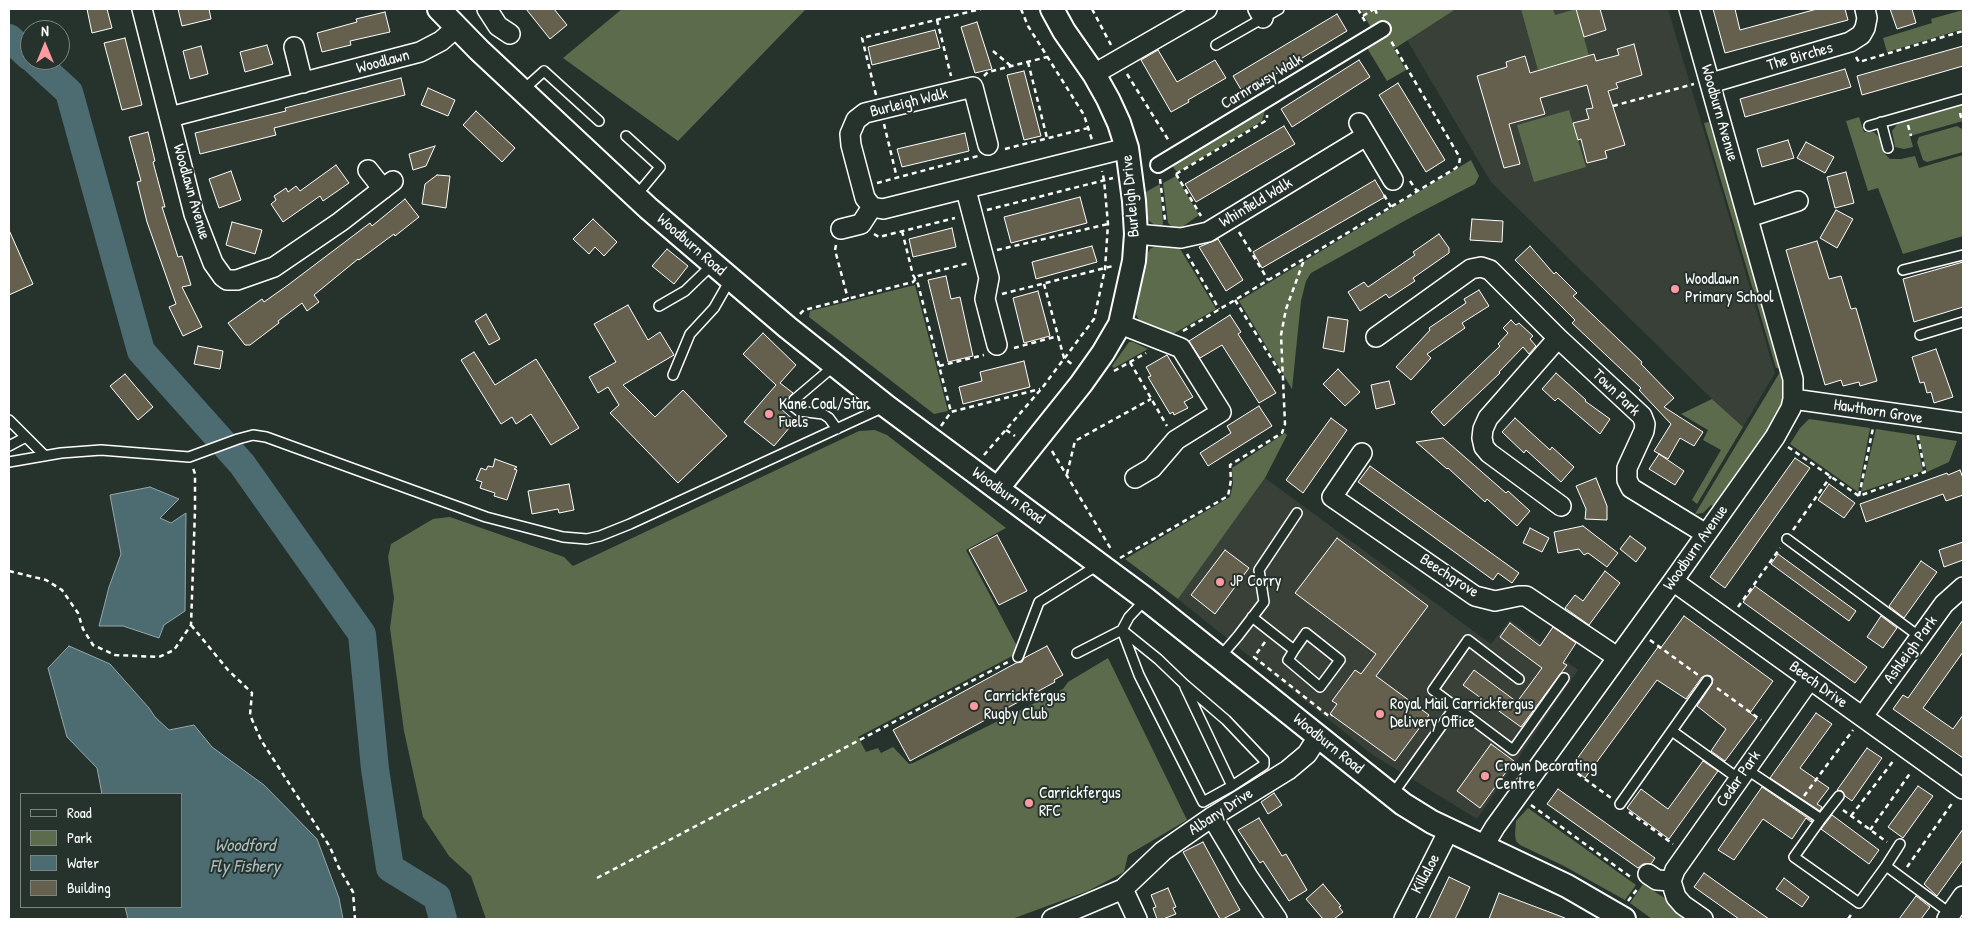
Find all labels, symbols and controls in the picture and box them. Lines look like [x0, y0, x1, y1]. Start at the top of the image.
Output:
north arrow [20, 20, 70, 70]
text: N [41, 21, 49, 40]
street label: The Birches [1765, 38, 1835, 76]
street label: Woodlawn [354, 46, 412, 78]
street label: Carnrawsy Walk [1218, 50, 1306, 114]
street label: Woodburn Avenue [1696, 62, 1742, 164]
street label: Burleigh Walk [868, 84, 950, 122]
street label: Woodlawn Avenue [168, 142, 214, 242]
street label: Burleigh Drive [1118, 154, 1144, 238]
street label: Whinfield Walk [1216, 174, 1296, 232]
street label: Woodburn Road [653, 210, 729, 280]
place label: Woodlawn Primary School [1685, 270, 1774, 308]
marker: Woodlawn Primary School [1669, 283, 1681, 295]
street label: Town Park [1588, 366, 1644, 420]
place label: Kane Coal/Star Fuels [779, 395, 869, 433]
street label: Hawthorn Grove [1832, 395, 1924, 429]
marker: Kane Coal/Star Fuels [763, 408, 775, 420]
street label: Woodburn Road [968, 463, 1048, 529]
street label: Woodburn Avenue [1660, 502, 1732, 594]
street label: Beechgrove [1416, 550, 1482, 602]
place label: JP Corry [1230, 572, 1282, 592]
marker: JP Corry [1214, 576, 1226, 588]
street label: Ashleigh Park [1880, 612, 1942, 688]
street label: Beech Drive [1785, 657, 1851, 713]
place label: Carrickfergus Rugby Club [984, 687, 1066, 725]
place label: Royal Mail Carrickfergus Delivery Office [1390, 695, 1534, 733]
marker: Carrickfergus Rugby Club [968, 700, 980, 712]
marker: Royal Mail Carrickfergus Delivery Office [1374, 708, 1386, 720]
street label: Woodburn Road [1289, 710, 1367, 778]
street label: Cedar Park [1713, 747, 1765, 811]
place label: Crown Decorating Centre [1495, 757, 1597, 795]
marker: Crown Decorating Centre [1479, 770, 1491, 782]
place label: Carrickfergus RFC [1039, 784, 1121, 822]
street label: Albany Drive [1185, 784, 1257, 840]
legend [20, 793, 182, 908]
marker: Carrickfergus RFC [1023, 797, 1035, 809]
text: Road [67, 802, 92, 823]
text: Park [67, 827, 92, 848]
water label: Woodford Fly Fishery [210, 835, 280, 878]
street label: Killaloe [1408, 851, 1444, 897]
text: Water [67, 852, 99, 873]
text: Building [67, 877, 111, 898]

